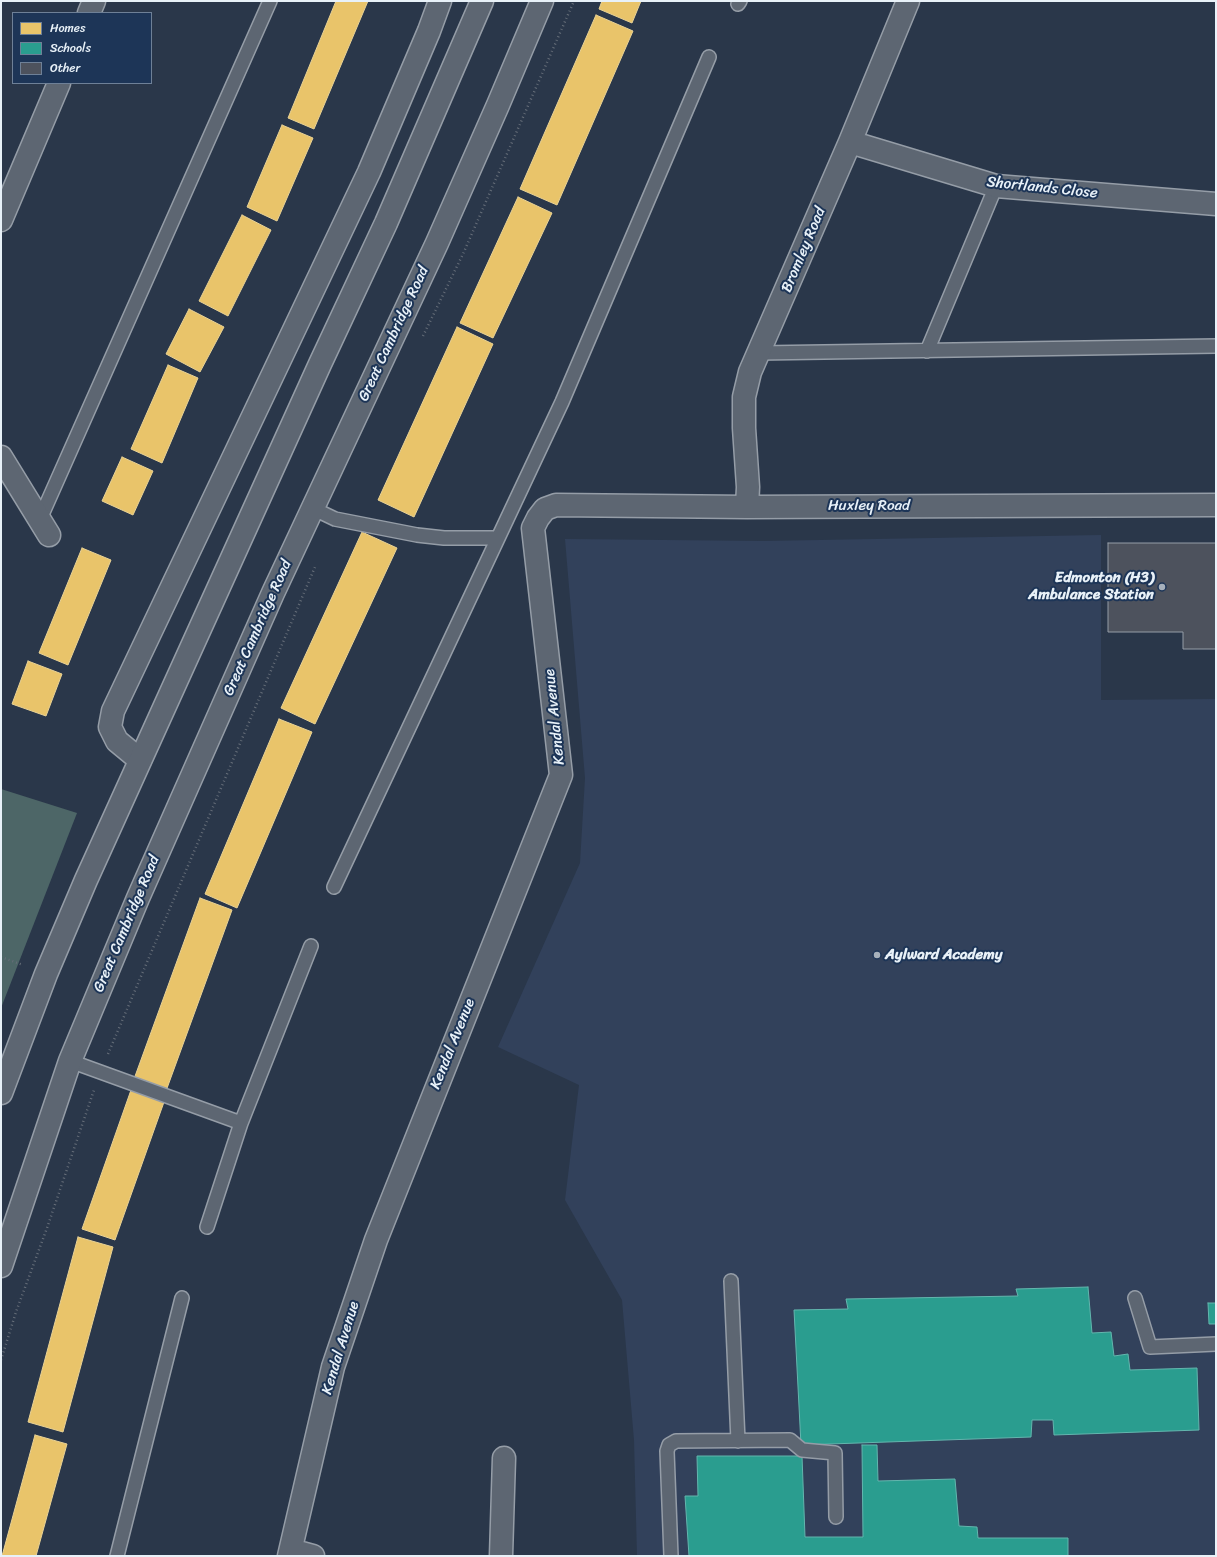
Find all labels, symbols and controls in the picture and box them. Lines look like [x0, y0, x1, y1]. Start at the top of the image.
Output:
legend [12, 12, 152, 84]
text: Homes [50, 17, 86, 39]
text: Schools [50, 37, 91, 59]
text: Other [50, 57, 80, 79]
street label: Shortlands Close [986, 173, 1098, 203]
street label: Bromley Road [778, 205, 830, 295]
street label: Great Cambridge Road [355, 264, 433, 404]
street label: Huxley Road [828, 497, 910, 515]
street label: Great Cambridge Road [220, 557, 296, 699]
place label: Edmonton (H3) Ambulance Station [1028, 569, 1154, 604]
marker: Edmonton (H3) Ambulance Station [1157, 582, 1167, 592]
street label: Kendal Avenue [541, 668, 569, 766]
street label: Great Cambridge Road [90, 853, 164, 995]
place label: Aylward Academy [885, 946, 1003, 964]
marker: Aylward Academy [872, 950, 882, 960]
street label: Kendal Avenue [427, 996, 479, 1092]
street label: Kendal Avenue [318, 1299, 364, 1397]

